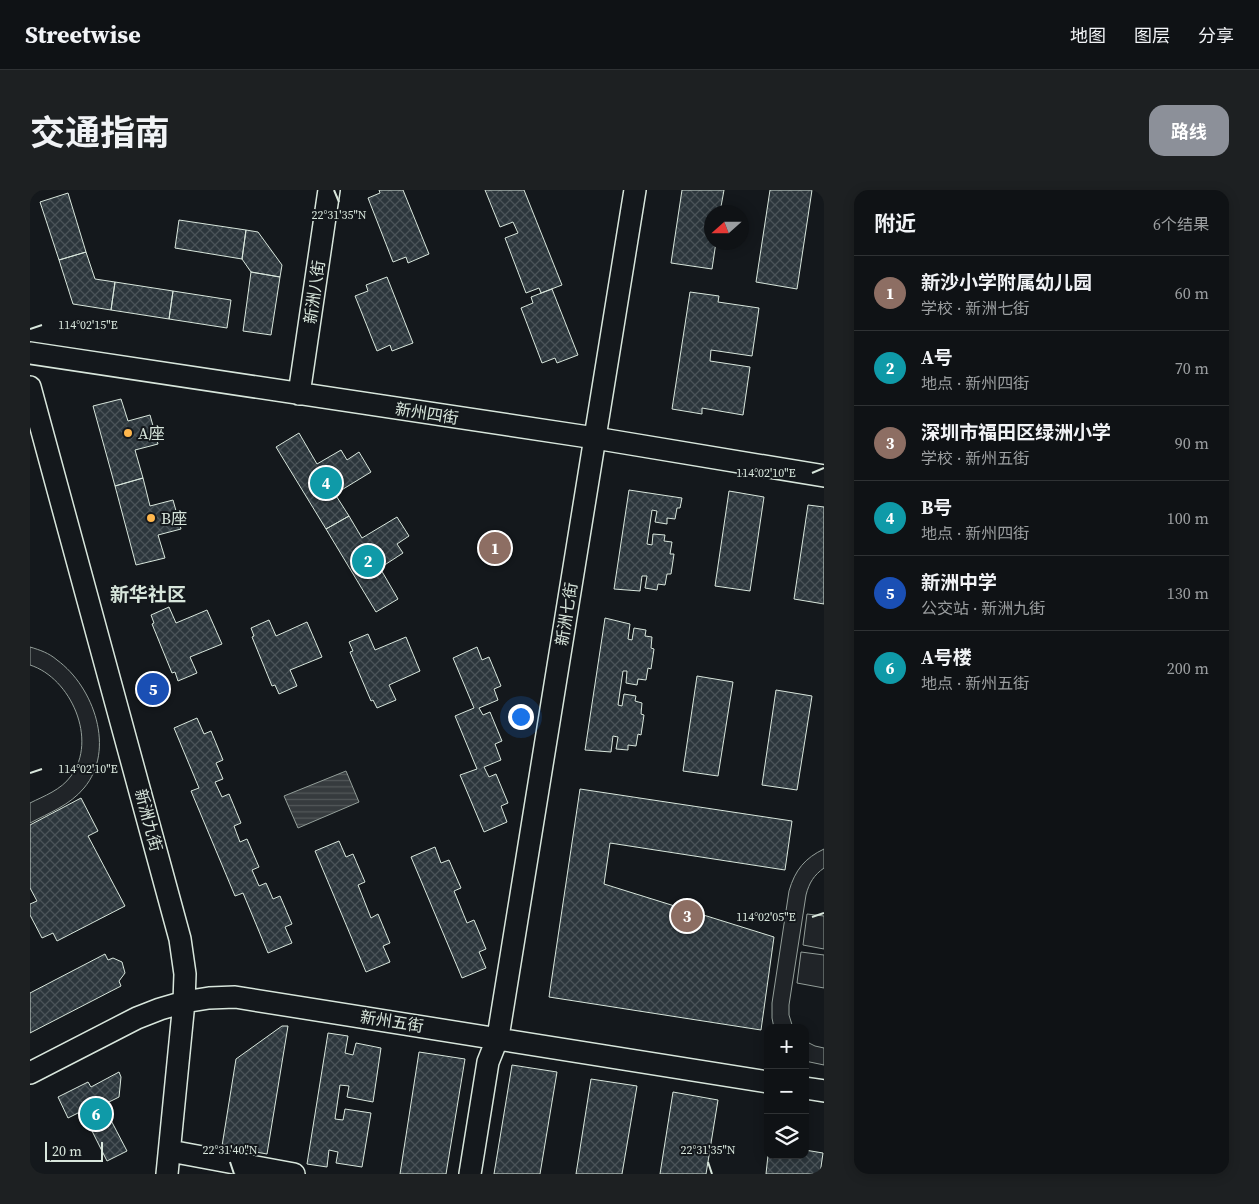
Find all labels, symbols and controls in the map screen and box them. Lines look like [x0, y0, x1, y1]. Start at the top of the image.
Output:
text: Streetwise [25, 18, 141, 51]
text: 地图 [1070, 23, 1106, 48]
text: 图层 [1134, 23, 1170, 48]
text: 分享 [1198, 23, 1234, 48]
button: 路线 [1149, 105, 1229, 156]
text: 交通指南 [30, 109, 170, 157]
north arrow [704, 205, 749, 250]
text: 22°31'35"N [311, 207, 367, 223]
text: 附近 [874, 209, 916, 238]
text: 6个结果 [1153, 213, 1209, 235]
street label: 新洲八街 [299, 259, 329, 325]
text: 新沙小学附属幼儿园 [921, 269, 1092, 295]
text: 1 [886, 282, 894, 304]
text: 60 m [1175, 282, 1209, 304]
text: 学校 · 新洲七街 [921, 297, 1029, 319]
text: 114°02'15"E [58, 317, 118, 333]
text: A号 [921, 344, 953, 370]
text: 2 [886, 357, 894, 379]
text: 70 m [1175, 357, 1209, 379]
text: 地点 · 新州四街 [921, 372, 1029, 394]
street label: 新州四街 [394, 397, 460, 429]
text: 深圳市福田区绿洲小学 [921, 419, 1111, 445]
place label: A座 [138, 422, 165, 444]
marker: A座 [122, 427, 134, 439]
text: 3 [886, 432, 894, 454]
text: 90 m [1175, 432, 1209, 454]
text: 学校 · 新州五街 [921, 447, 1029, 469]
pin: 4 [310, 464, 342, 502]
text: 114°02'10"E [736, 465, 796, 481]
text: B号 [921, 494, 952, 520]
place label: B座 [161, 507, 187, 529]
text: 4 [886, 507, 894, 529]
text: 100 m [1167, 507, 1209, 529]
marker: B座 [145, 512, 157, 524]
text: 地点 · 新州四街 [921, 522, 1029, 544]
pin: 1 [479, 529, 511, 567]
pin: 2 [352, 542, 384, 580]
text: 新洲中学 [921, 569, 997, 595]
district label: 新华社区 [110, 581, 186, 607]
street label: 新洲七街 [550, 581, 582, 647]
text: 5 [886, 582, 894, 604]
text: 130 m [1167, 582, 1209, 604]
text: 公交站 · 新洲九街 [921, 597, 1045, 619]
text: A号楼 [921, 644, 972, 670]
text: 6 [886, 657, 894, 679]
text: 200 m [1167, 657, 1209, 679]
pin: 5 [137, 670, 169, 708]
text: 地点 · 新州五街 [921, 672, 1029, 694]
your location [508, 704, 534, 730]
text: 114°02'10"E [58, 761, 118, 777]
street label: 新洲九街 [130, 786, 168, 854]
pin: 3 [671, 897, 703, 935]
text: 114°02'05"E [736, 909, 796, 925]
street label: 新州五街 [359, 1005, 425, 1037]
map controls [764, 1024, 809, 1159]
button: + [764, 1024, 809, 1069]
button: − [764, 1069, 809, 1114]
pin: 6 [80, 1095, 112, 1133]
button: layers [764, 1114, 809, 1159]
scale bar [45, 1139, 102, 1162]
text: 20 m [52, 1141, 82, 1161]
text: 22°31'40"N [202, 1142, 258, 1158]
text: 22°31'35"N [680, 1142, 736, 1158]

